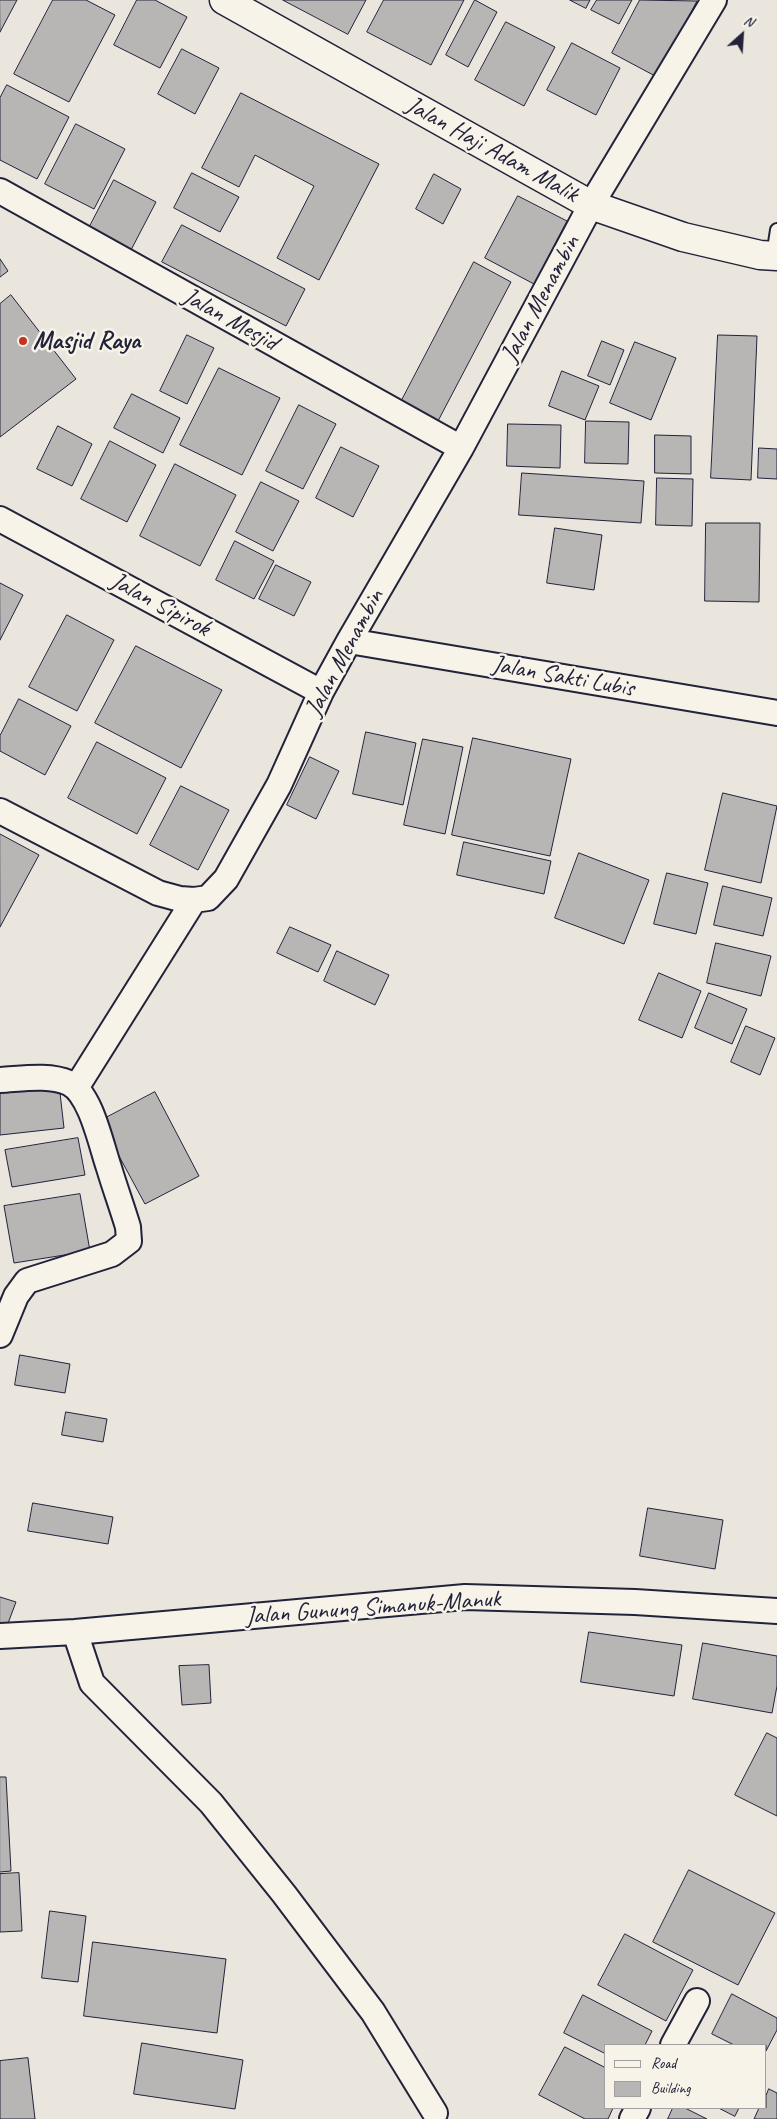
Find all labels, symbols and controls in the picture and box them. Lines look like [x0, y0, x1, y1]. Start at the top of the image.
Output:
north arrow [717, 10, 767, 60]
text: N [741, 12, 756, 31]
street label: Jalan Haji Adam Malik [401, 90, 583, 210]
street label: Jalan Menambin [495, 230, 587, 368]
street label: Jalan Mesjid [177, 282, 283, 358]
place label: Masjid Raya [33, 326, 140, 356]
marker: Masjid Raya [17, 335, 29, 347]
street label: Jalan Sipirok [105, 566, 215, 644]
street label: Jalan Menambin [299, 584, 391, 722]
street label: Jalan Sakti Lubis [490, 650, 636, 704]
street label: Jalan Gunung Simanuk-Manuk [244, 1584, 502, 1632]
legend [604, 2044, 767, 2109]
text: Road [651, 2054, 676, 2073]
text: Building [651, 2079, 690, 2098]

